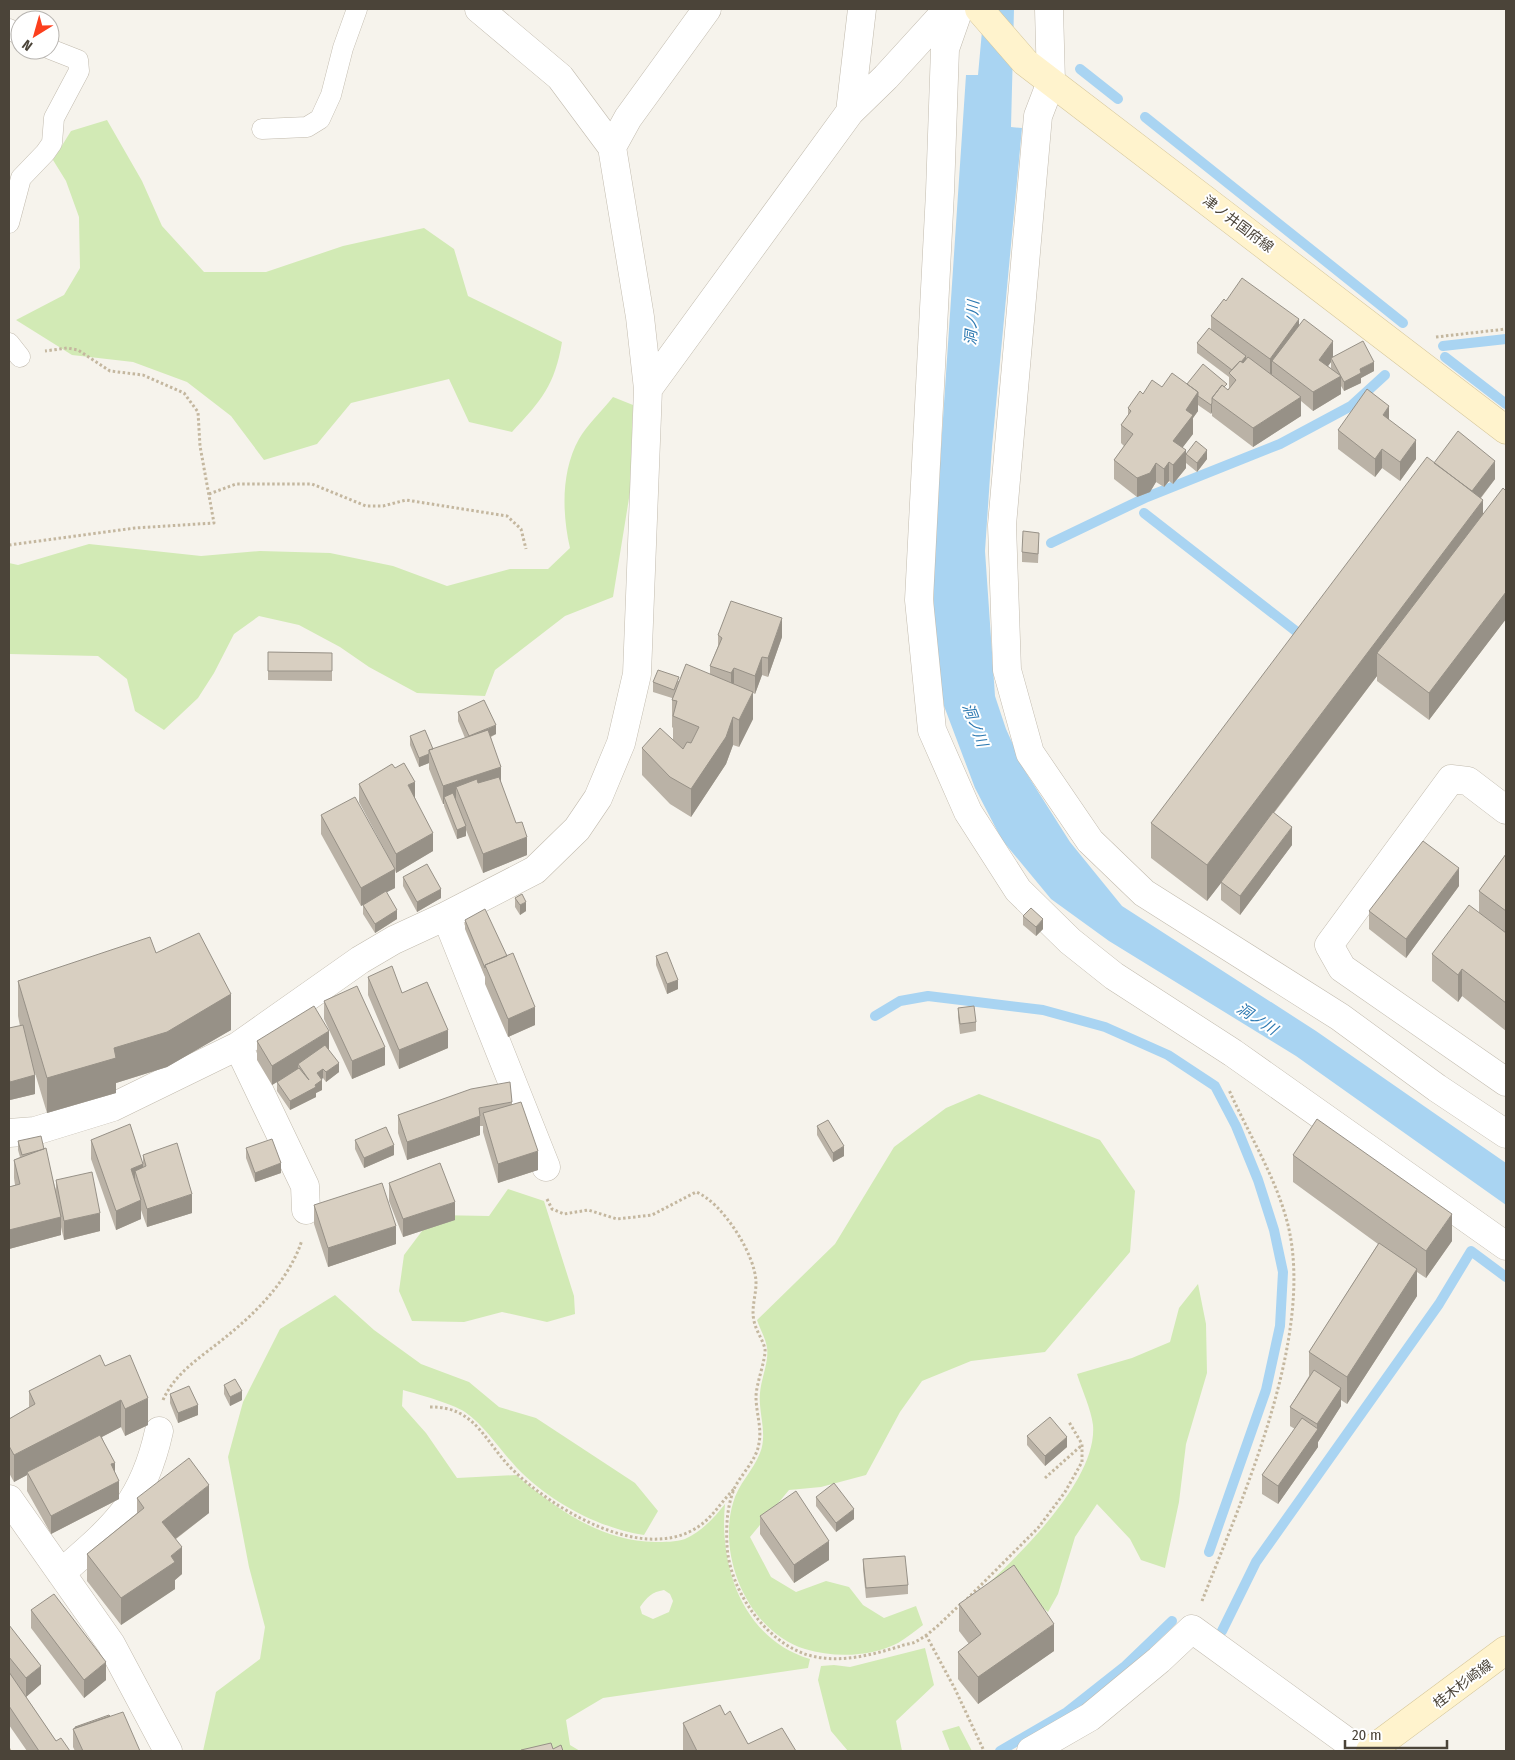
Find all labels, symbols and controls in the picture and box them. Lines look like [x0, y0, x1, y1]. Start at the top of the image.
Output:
north arrow [10, 10, 60, 60]
text: N [19, 36, 36, 54]
street label: 津ノ井国府線 [1199, 192, 1277, 256]
water label: 洞ノ川 [961, 298, 983, 346]
water label: 洞ノ川 [959, 701, 992, 751]
water label: 洞ノ川 [1233, 999, 1282, 1040]
street label: 桂木杉崎線 [1430, 1656, 1496, 1712]
scale bar [1345, 1718, 1448, 1750]
text: 20 m [1352, 1726, 1382, 1744]

